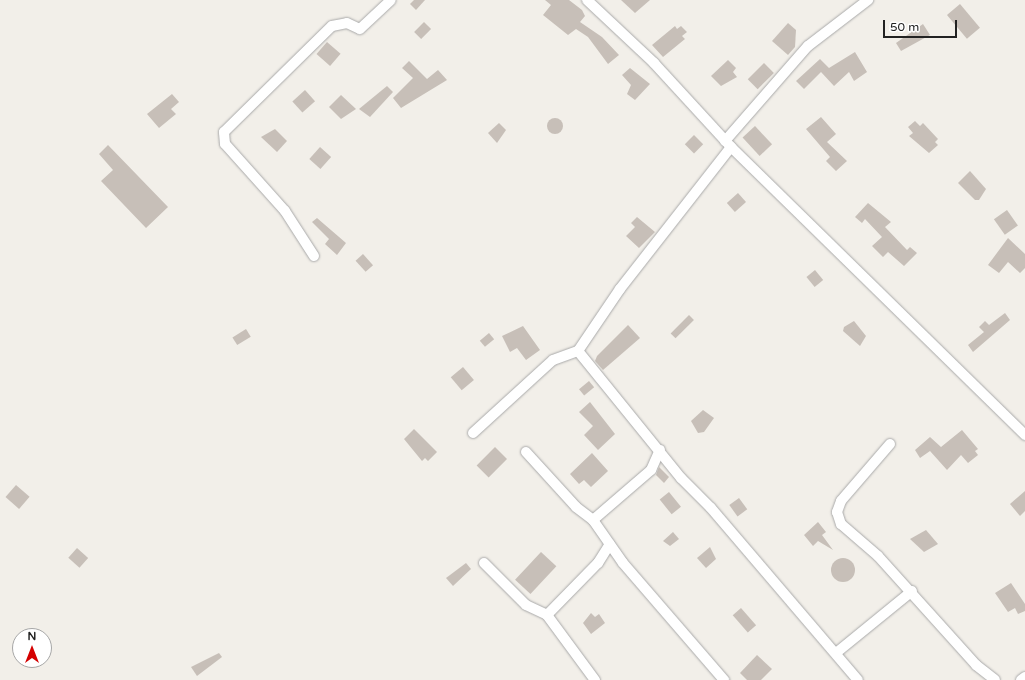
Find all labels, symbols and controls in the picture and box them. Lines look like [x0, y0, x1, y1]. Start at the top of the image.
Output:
scale bar [885, 12, 959, 38]
text: 50 m [890, 20, 919, 34]
north arrow [12, 628, 52, 668]
text: N [28, 630, 36, 643]

